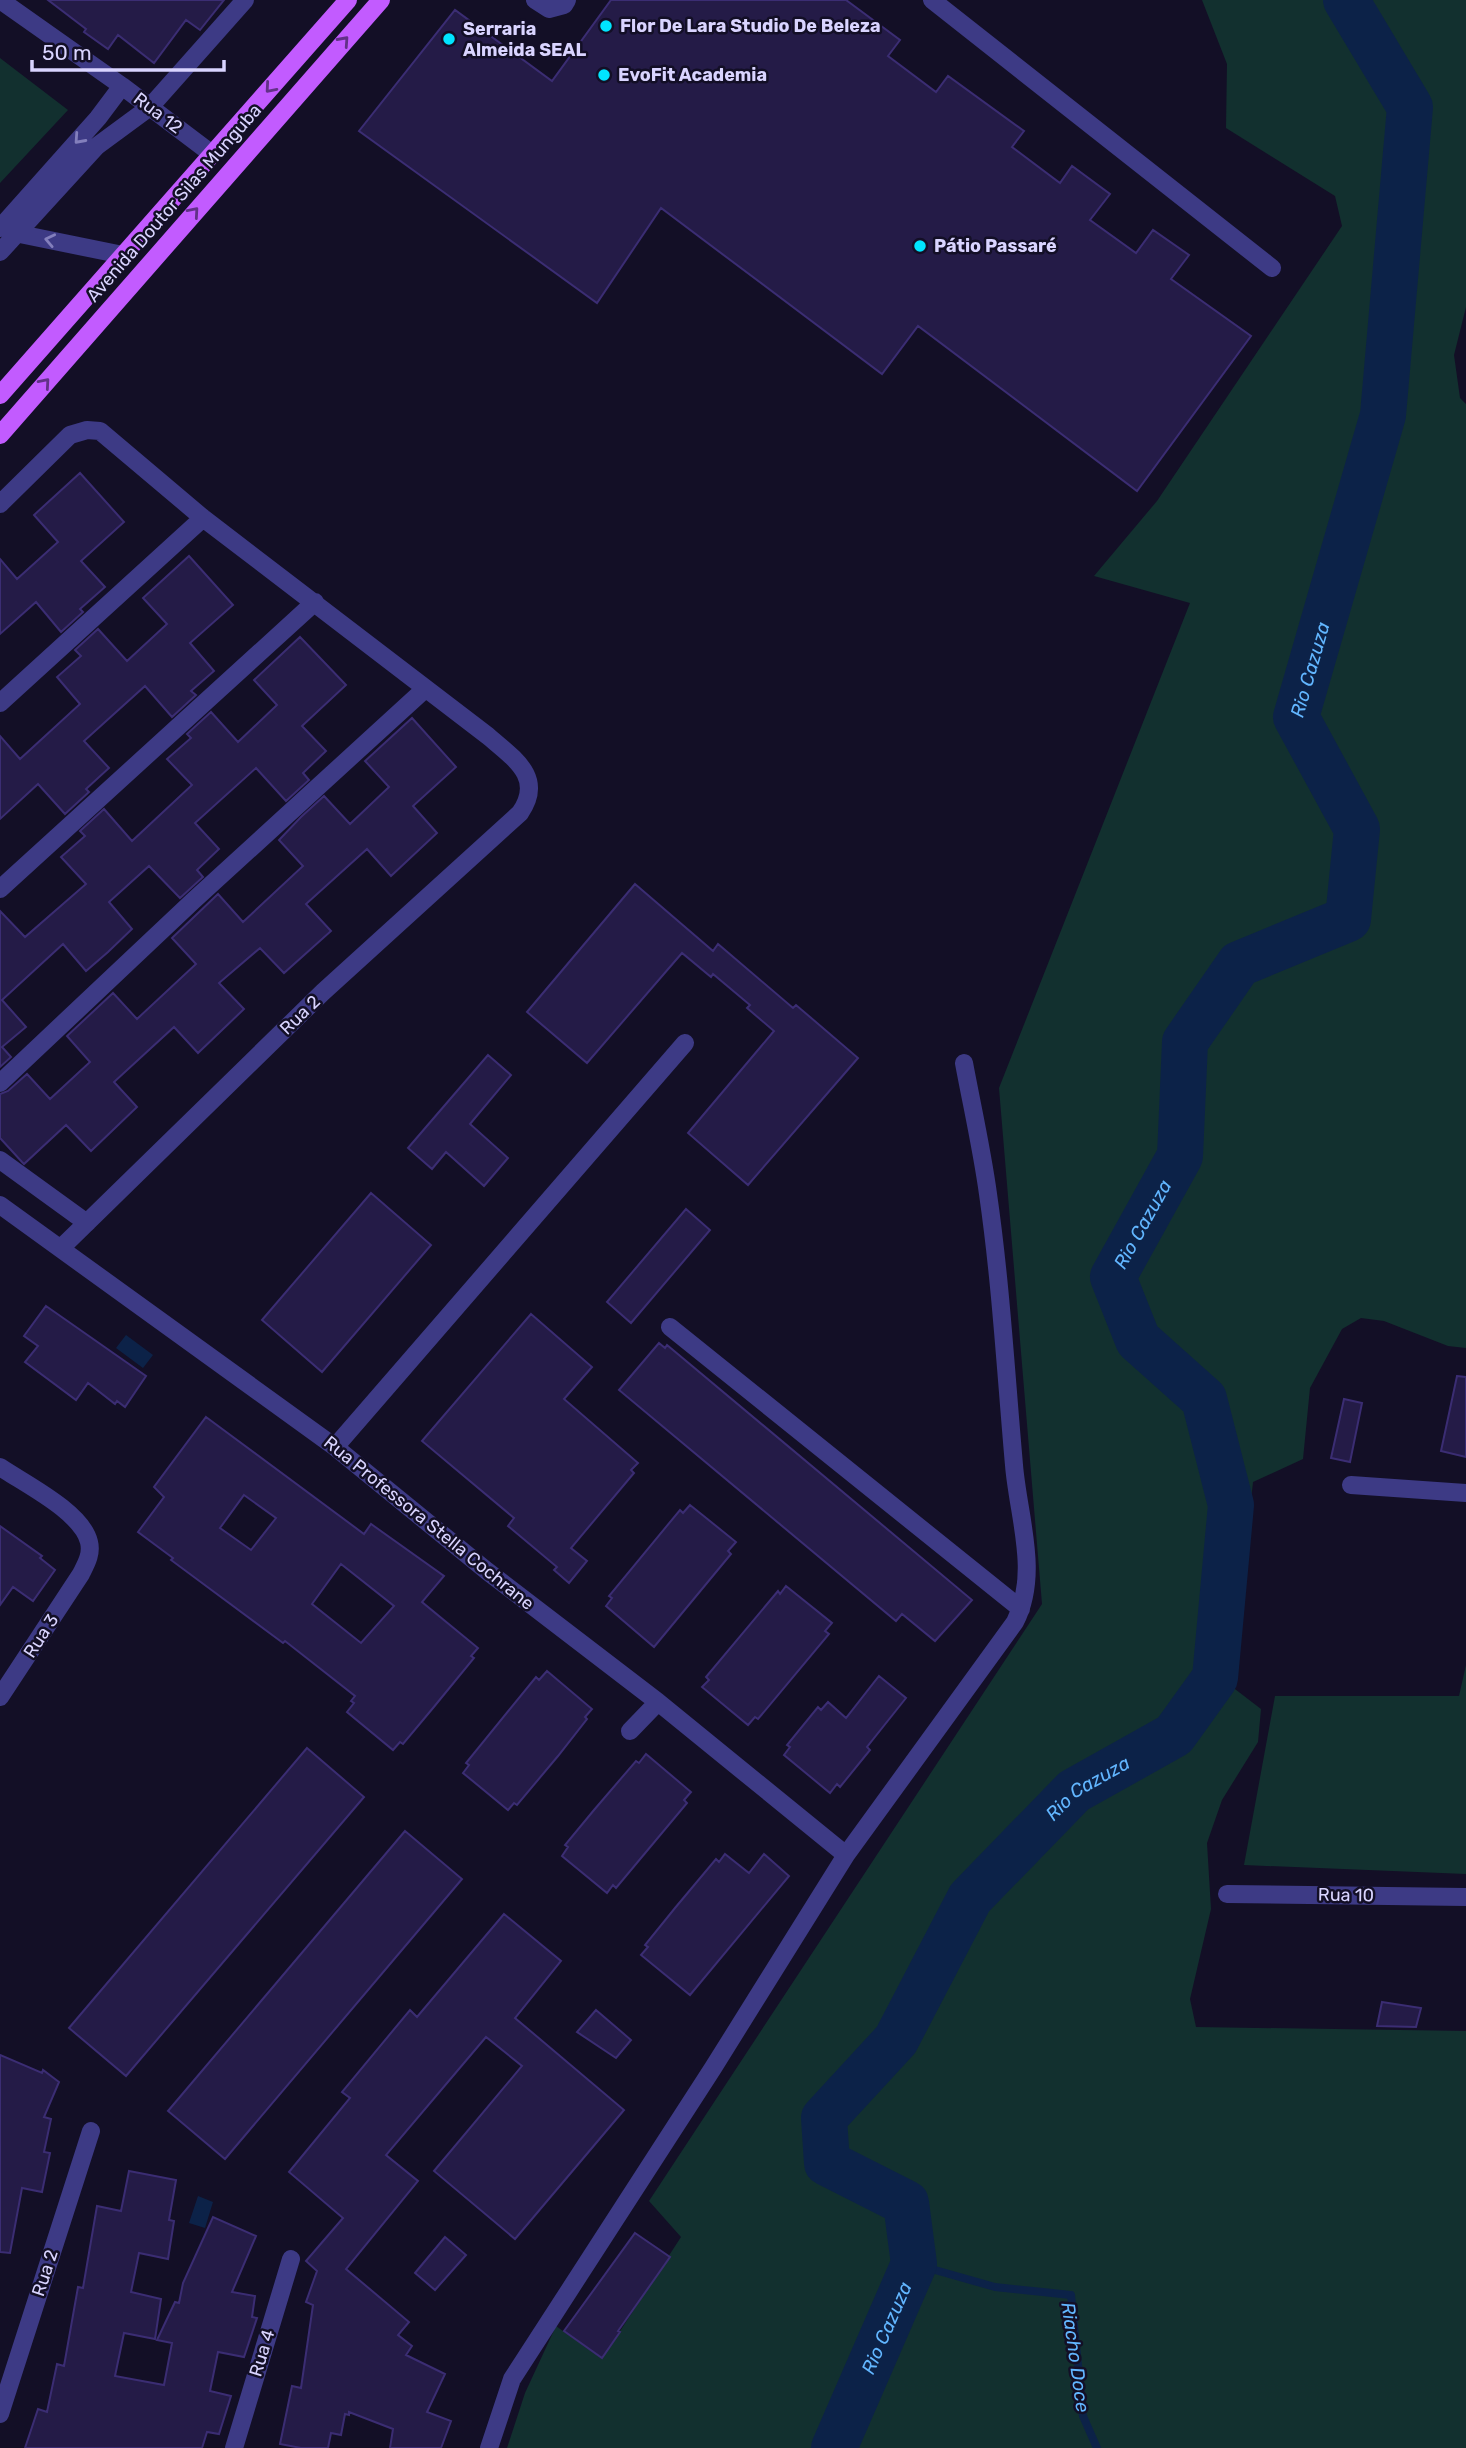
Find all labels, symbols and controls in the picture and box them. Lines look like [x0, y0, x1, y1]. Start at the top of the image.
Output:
place label: Flor De Lara Studio De Beleza [620, 15, 881, 37]
place label: Serraria Almeida SEAL [463, 18, 586, 61]
marker: Flor De Lara Studio De Beleza [598, 18, 614, 34]
scale bar [32, 28, 224, 72]
marker: Serraria Almeida SEAL [441, 31, 457, 47]
one-way arrow [336, 36, 349, 49]
text: 50 m [42, 40, 92, 65]
place label: EvoFit Academia [618, 64, 767, 86]
marker: EvoFit Academia [596, 67, 612, 83]
one-way arrow [266, 79, 278, 92]
street label: Rua 12 [129, 88, 187, 138]
street label: Avenida Doutor Silas Munguba [82, 100, 266, 306]
one-way arrow [75, 131, 87, 144]
one-way arrow [186, 207, 198, 220]
one-way arrow [44, 234, 56, 249]
place label: Pátio Passaré [934, 235, 1057, 257]
marker: Pátio Passaré [912, 238, 928, 254]
one-way arrow [37, 379, 49, 392]
water label: Rio Cazuza [1285, 619, 1335, 720]
street label: Rua 2 [275, 991, 325, 1039]
water label: Rio Cazuza [1109, 1176, 1177, 1273]
street label: Rua Professora Stella Cochrane [319, 1431, 539, 1615]
street label: Rua 3 [19, 1610, 63, 1662]
water label: Rio Cazuza [1041, 1751, 1134, 1826]
street label: Rua 10 [1318, 1884, 1374, 1906]
street label: Rua 2 [27, 2247, 63, 2299]
water label: Rio Cazuza [857, 2278, 917, 2378]
water label: Riacho Doce [1056, 2301, 1095, 2414]
street label: Rua 4 [244, 2327, 280, 2379]

